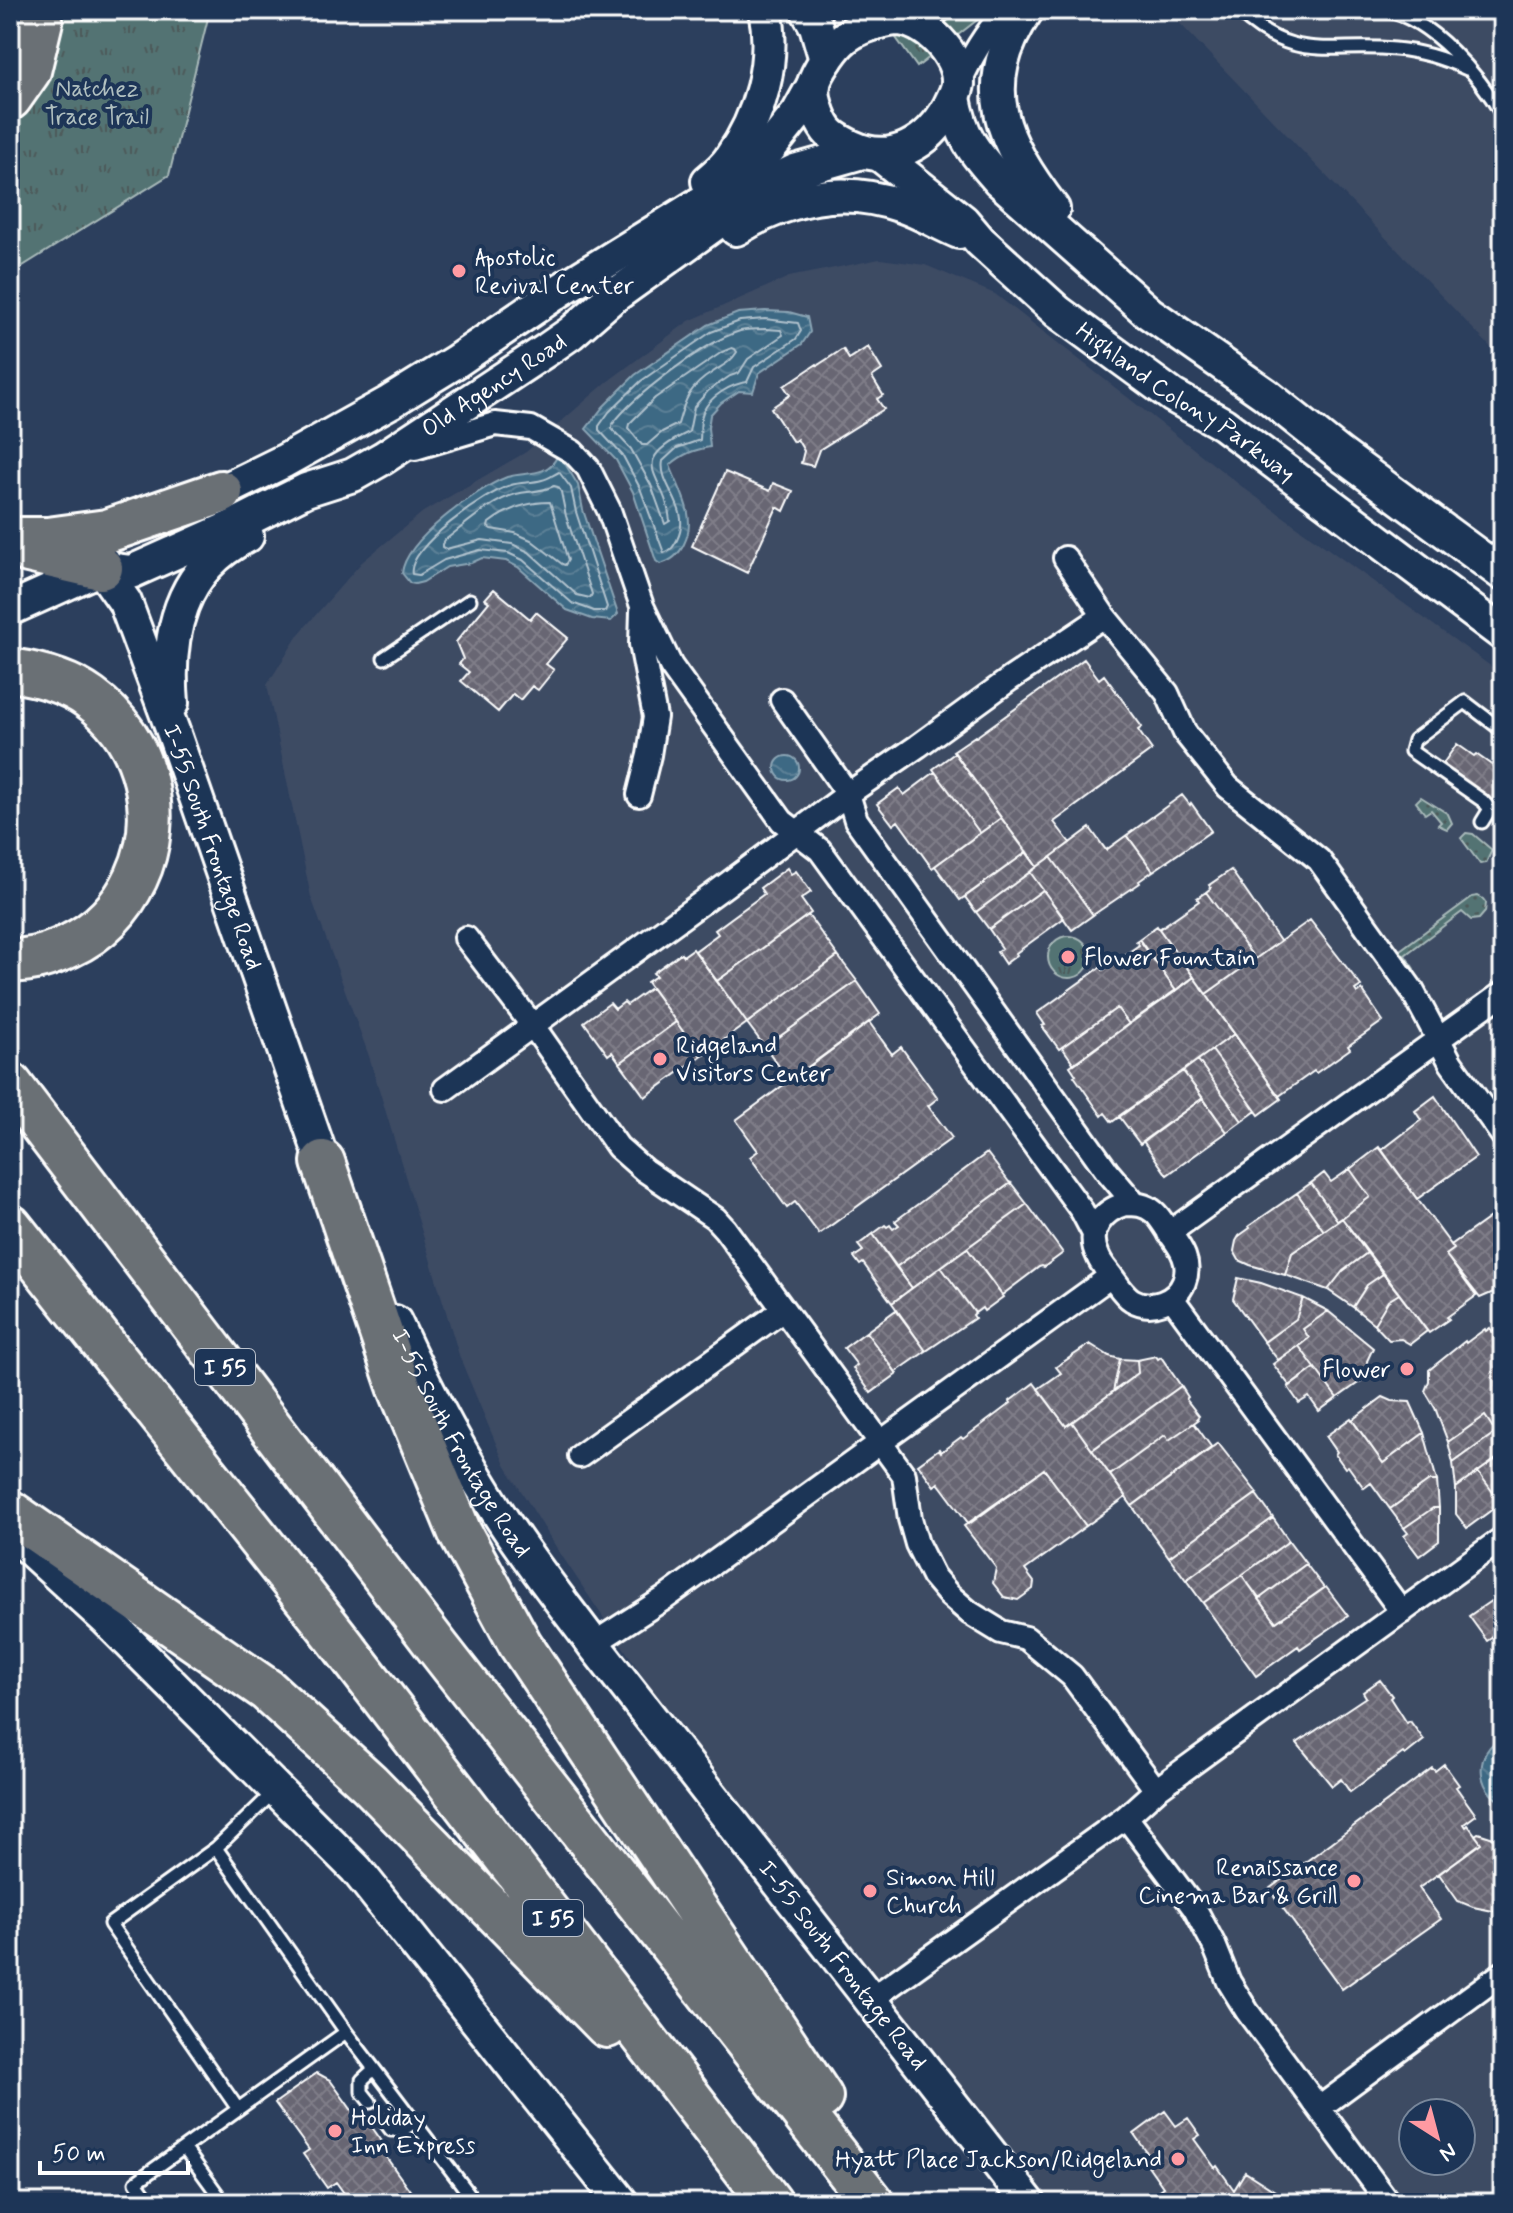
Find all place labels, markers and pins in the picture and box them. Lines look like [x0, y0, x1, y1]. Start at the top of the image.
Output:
place label: Apostolic Revival Center [475, 243, 634, 302]
marker: Apostolic Revival Center [450, 262, 468, 280]
place label: Flower Fountain [1084, 943, 1256, 974]
marker: Flower Fountain [1059, 948, 1077, 966]
place label: Ridgeland Visitors Center [676, 1031, 831, 1090]
marker: Ridgeland Visitors Center [651, 1050, 669, 1068]
place label: Flower [1322, 1355, 1391, 1386]
marker: Flower [1398, 1360, 1416, 1378]
place label: Renaissance Cinema Bar & Grill [1138, 1853, 1338, 1912]
place label: Simon Hill Church [886, 1863, 995, 1922]
marker: Renaissance Cinema Bar & Grill [1345, 1872, 1363, 1890]
marker: Simon Hill Church [861, 1882, 879, 1900]
place label: Holiday Inn Express [351, 2103, 476, 2162]
marker: Holiday Inn Express [326, 2122, 344, 2140]
place label: Hyatt Place Jackson/Ridgeland [835, 2145, 1162, 2178]
marker: Hyatt Place Jackson/Ridgeland [1169, 2150, 1187, 2168]

